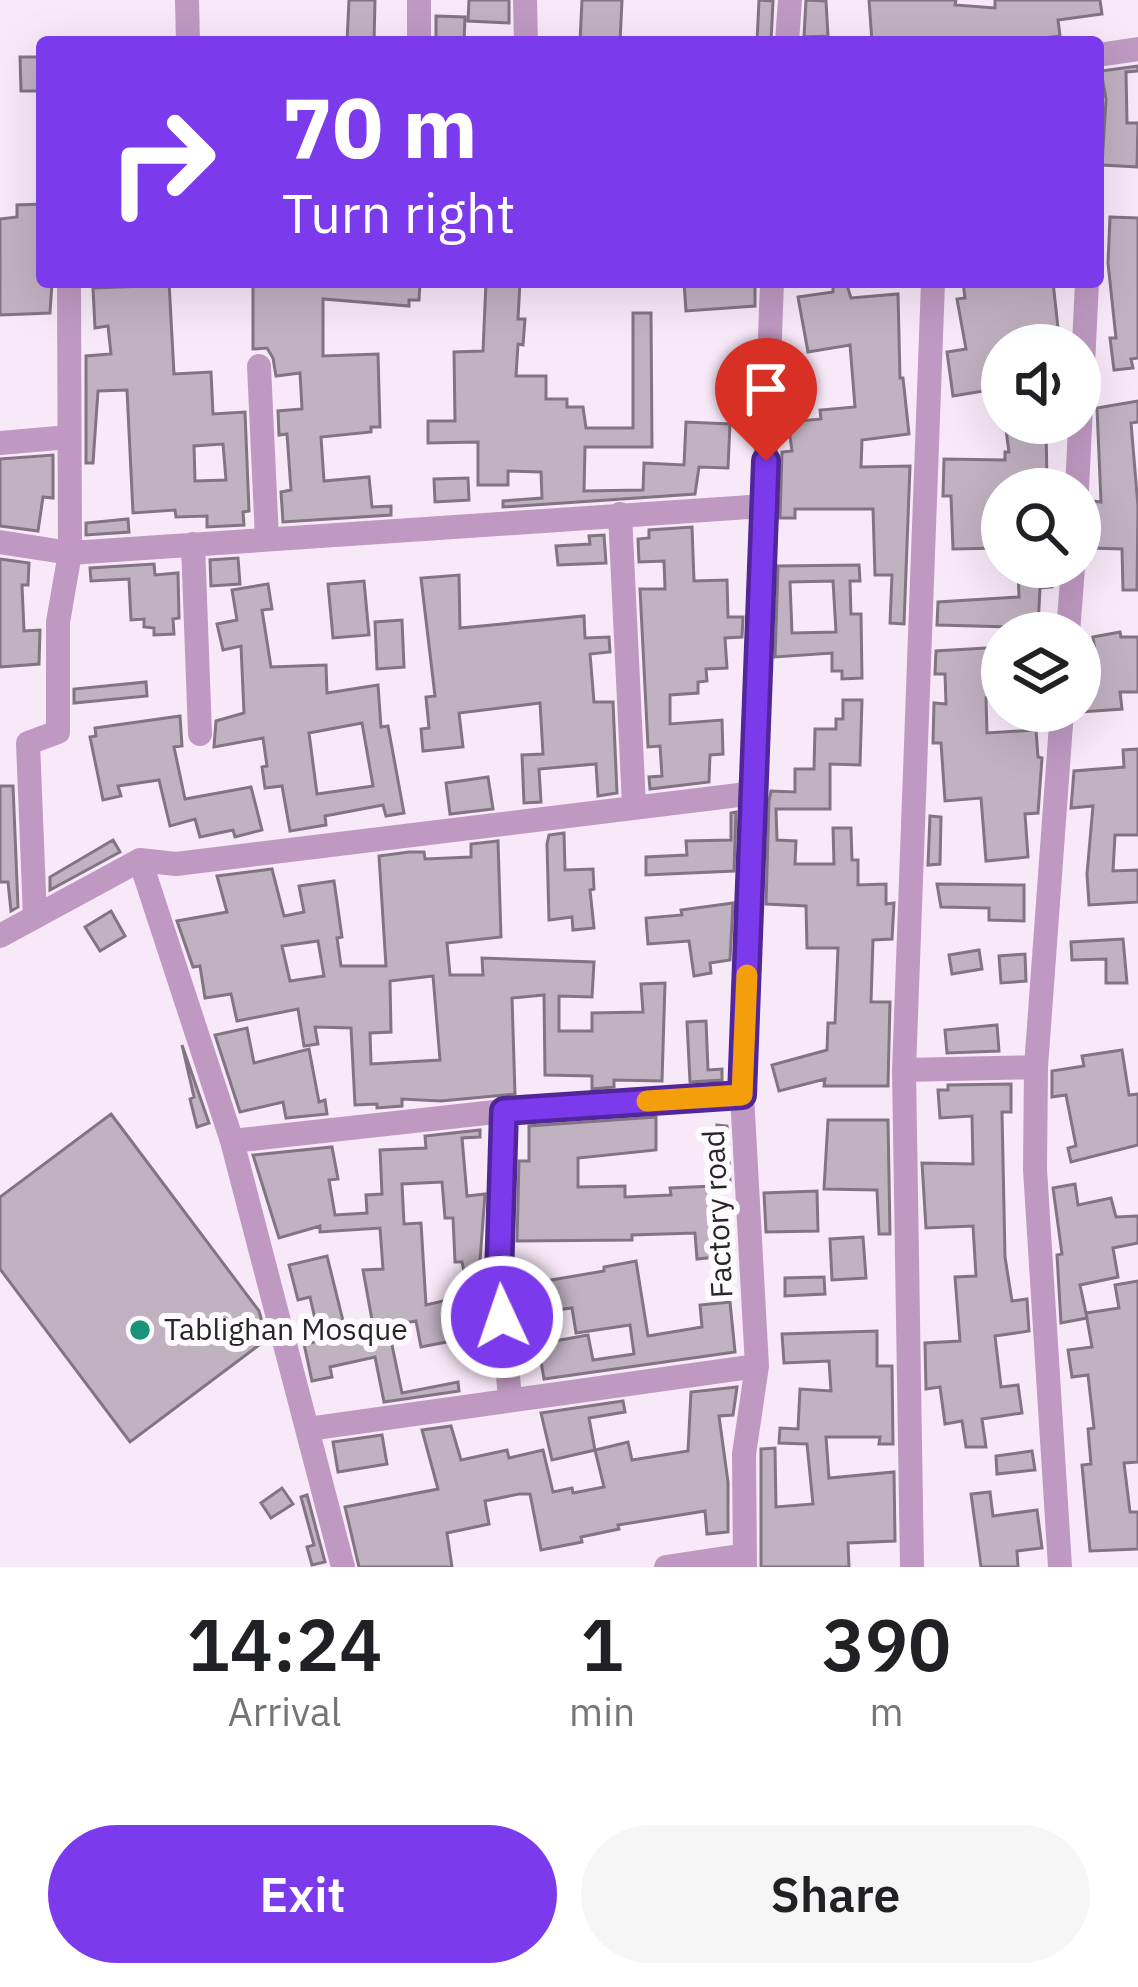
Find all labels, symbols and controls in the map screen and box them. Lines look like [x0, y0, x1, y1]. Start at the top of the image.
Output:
text: 70 m [282, 72, 478, 181]
icon: right [84, 84, 240, 240]
text: Turn right [282, 178, 516, 248]
map controls [981, 324, 1101, 732]
button: sound [981, 324, 1101, 444]
pin [715, 338, 817, 461]
icon: arrive [733, 356, 799, 422]
button: search [981, 468, 1101, 588]
button: layers [981, 612, 1101, 732]
street label: Factory road [693, 1129, 740, 1299]
position arrow [439, 1254, 565, 1380]
place label: Tablighan Mosque [164, 1309, 408, 1348]
marker: Tablighan Mosque [127, 1317, 153, 1343]
text: 14:24 [187, 1597, 382, 1691]
text: 1 [580, 1597, 624, 1691]
text: 390 [822, 1597, 951, 1691]
text: Arrival [228, 1686, 341, 1737]
text: min [569, 1686, 635, 1737]
text: m [869, 1686, 904, 1737]
button: Exit [48, 1825, 557, 1963]
button: Share [581, 1825, 1090, 1963]

